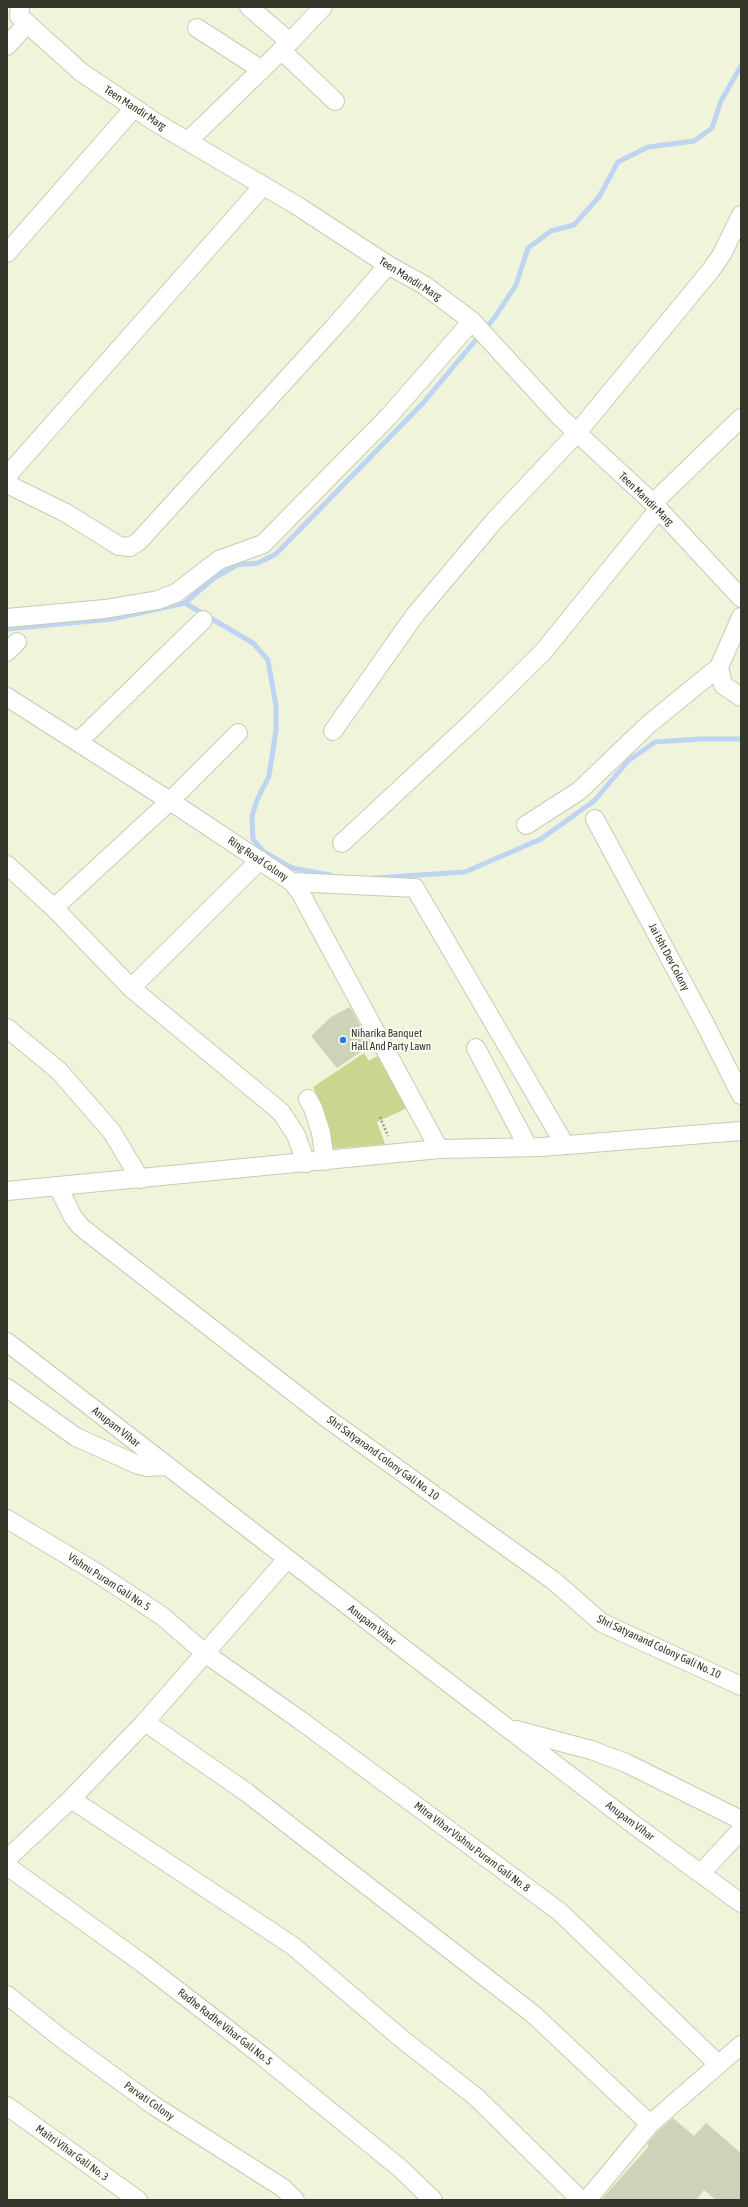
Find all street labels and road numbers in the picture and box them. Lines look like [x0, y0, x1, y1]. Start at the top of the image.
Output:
street label: Teen Mandir Marg [101, 83, 169, 133]
street label: Teen Mandir Marg [376, 254, 444, 304]
street label: Teen Mandir Marg [616, 469, 676, 529]
street label: Ring Road Colony [225, 834, 291, 884]
street label: Jai Isht Dev Colony [646, 921, 692, 993]
street label: Anupam Vihar [89, 1404, 143, 1450]
street label: Shri Satyanand Colony Gali No. 10 [325, 1413, 441, 1503]
street label: Vishnu Puram Gali No. 5 [65, 1550, 153, 1614]
street label: Anupam Vihar [345, 1602, 399, 1648]
street label: Shri Satyanand Colony Gali No. 10 [595, 1612, 723, 1682]
street label: Anupam Vihar [603, 1798, 657, 1844]
street label: Mitra Vihar Vishnu Puram Gali No. 8 [411, 1799, 533, 1895]
street label: Radhe Radhe Vihar Gali No. 5 [175, 1986, 275, 2068]
street label: Parvati Colony [121, 2079, 177, 2123]
street label: Maitri Vihar Gali No. 3 [33, 2122, 111, 2184]

